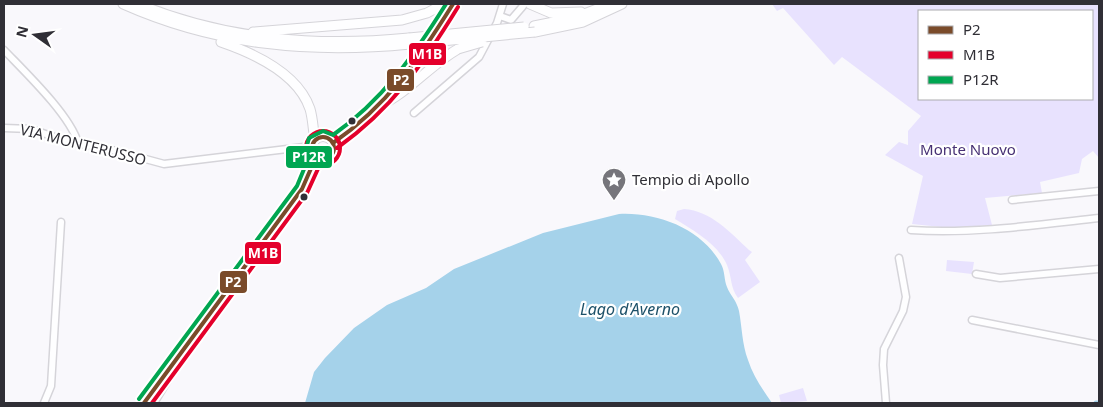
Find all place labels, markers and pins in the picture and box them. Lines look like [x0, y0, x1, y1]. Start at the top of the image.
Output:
unlabelled marker [347, 116, 357, 126]
place icon: Tempio di Apollo [601, 167, 627, 201]
place label: Tempio di Apollo [632, 169, 750, 189]
unlabelled marker [299, 192, 309, 202]

